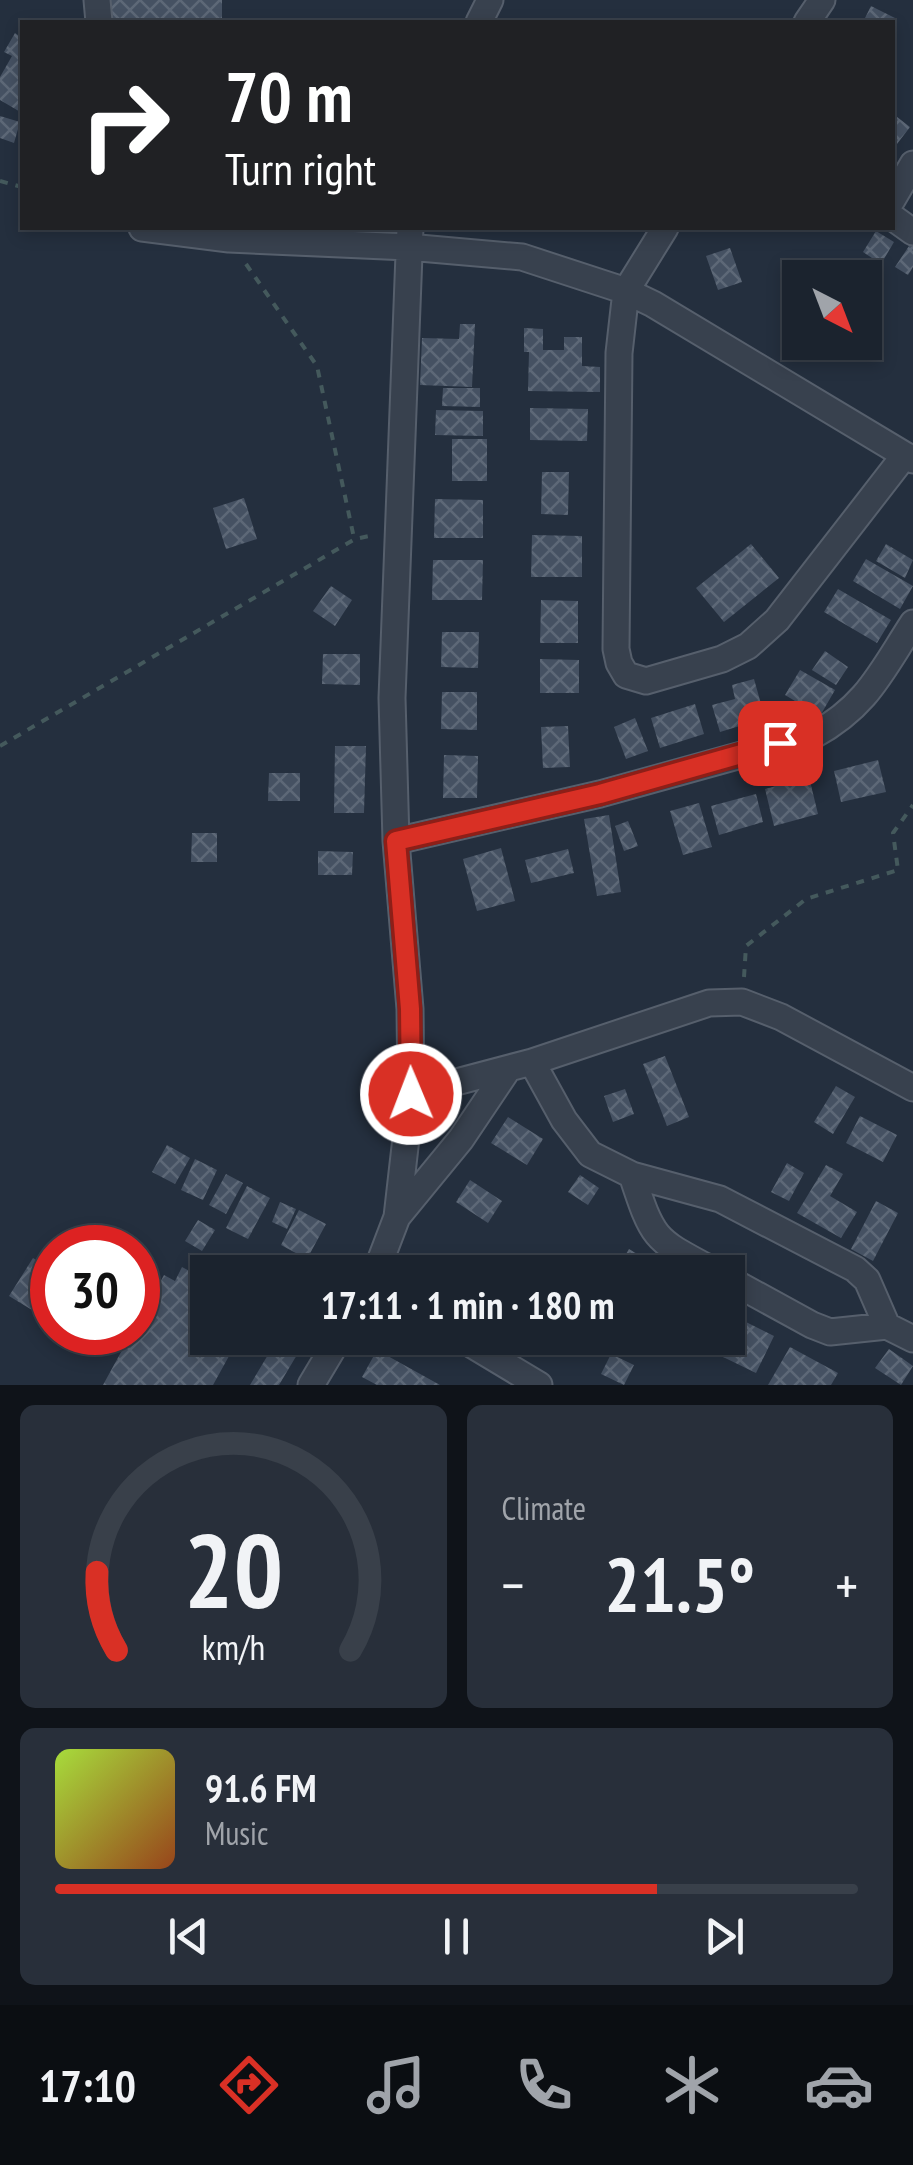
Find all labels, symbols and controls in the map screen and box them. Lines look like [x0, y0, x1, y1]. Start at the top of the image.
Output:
text: 70 m [225, 51, 353, 141]
icon: right [60, 60, 190, 190]
text: Turn right [225, 139, 376, 197]
north arrow [782, 260, 882, 360]
map controls [782, 260, 882, 360]
pin [738, 701, 823, 786]
icon: arrive [753, 716, 808, 771]
position arrow [359, 1042, 463, 1146]
speed limit sign: 30 [30, 1225, 160, 1355]
text: 17:11 · 1 min · 180 m [321, 1280, 614, 1329]
text: Climate [502, 1487, 586, 1529]
text: 20 [184, 1502, 283, 1637]
text: 21.5° [604, 1536, 755, 1633]
text: − [502, 1549, 524, 1620]
text: + [835, 1549, 858, 1620]
text: km/h [202, 1624, 265, 1670]
text: 91.6 FM [205, 1763, 317, 1812]
text: Music [205, 1812, 268, 1854]
icon: previous [161, 1909, 216, 1964]
icon: pause [429, 1909, 484, 1964]
icon: next [697, 1909, 752, 1964]
icon: directions [214, 2050, 284, 2120]
icon: music [361, 2050, 431, 2120]
icon: phone [509, 2050, 579, 2120]
icon: climate [657, 2050, 727, 2120]
icon: car [804, 2050, 874, 2120]
text: 17:10 [39, 2056, 136, 2114]

